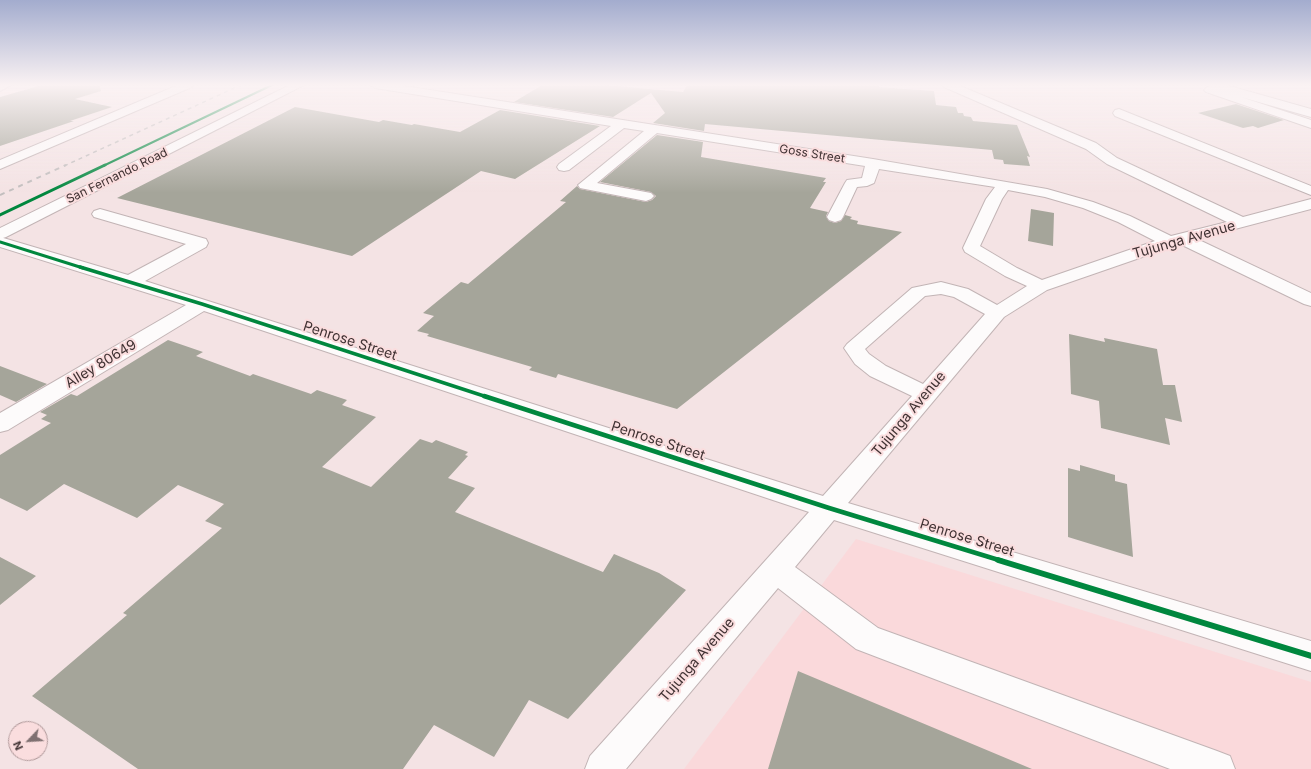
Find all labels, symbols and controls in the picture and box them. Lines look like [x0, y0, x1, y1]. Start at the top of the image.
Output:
street label: Goss Street [778, 142, 846, 166]
street label: San Fernando Road [64, 145, 170, 207]
street label: Tujunga Avenue [1131, 217, 1237, 263]
street label: Penrose Street [301, 318, 399, 364]
street label: Alley 80649 [62, 336, 140, 392]
street label: Tujunga Avenue [869, 368, 949, 460]
street label: Penrose Street [609, 418, 707, 464]
street label: Penrose Street [918, 516, 1016, 560]
street label: Tujunga Avenue [656, 615, 738, 705]
north arrow [8, 721, 48, 761]
text: N [10, 739, 26, 752]

